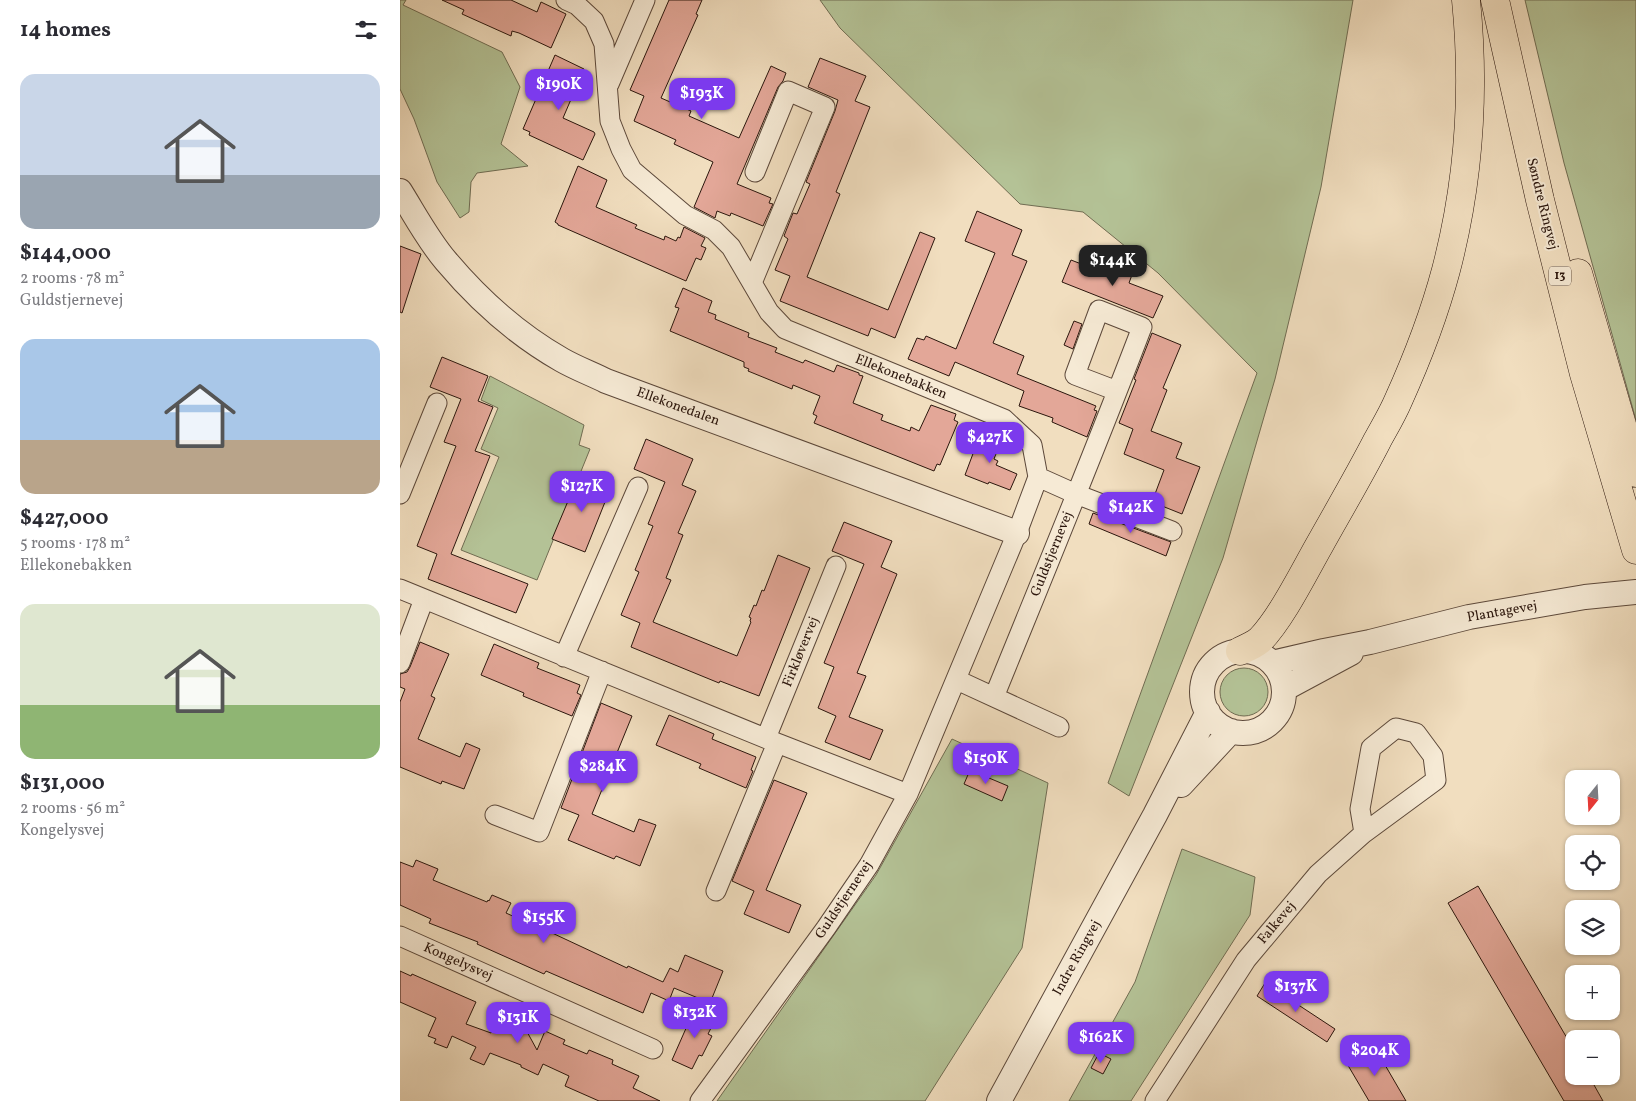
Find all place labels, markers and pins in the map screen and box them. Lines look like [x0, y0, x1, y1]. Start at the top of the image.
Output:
pin: $190K [524, 68, 594, 111]
pin: $193K [667, 78, 737, 120]
pin: $144K [1078, 244, 1148, 287]
pin: $427K [955, 422, 1025, 464]
pin: $127K [547, 470, 617, 513]
pin: $142K [1096, 492, 1166, 534]
pin: $150K [951, 742, 1021, 785]
pin: $284K [568, 750, 638, 793]
pin: $155K [509, 902, 579, 944]
pin: $137K [1261, 970, 1331, 1013]
pin: $132K [660, 996, 730, 1039]
pin: $131K [483, 1002, 553, 1044]
pin: $162K [1066, 1022, 1136, 1064]
pin: $204K [1340, 1034, 1410, 1077]

